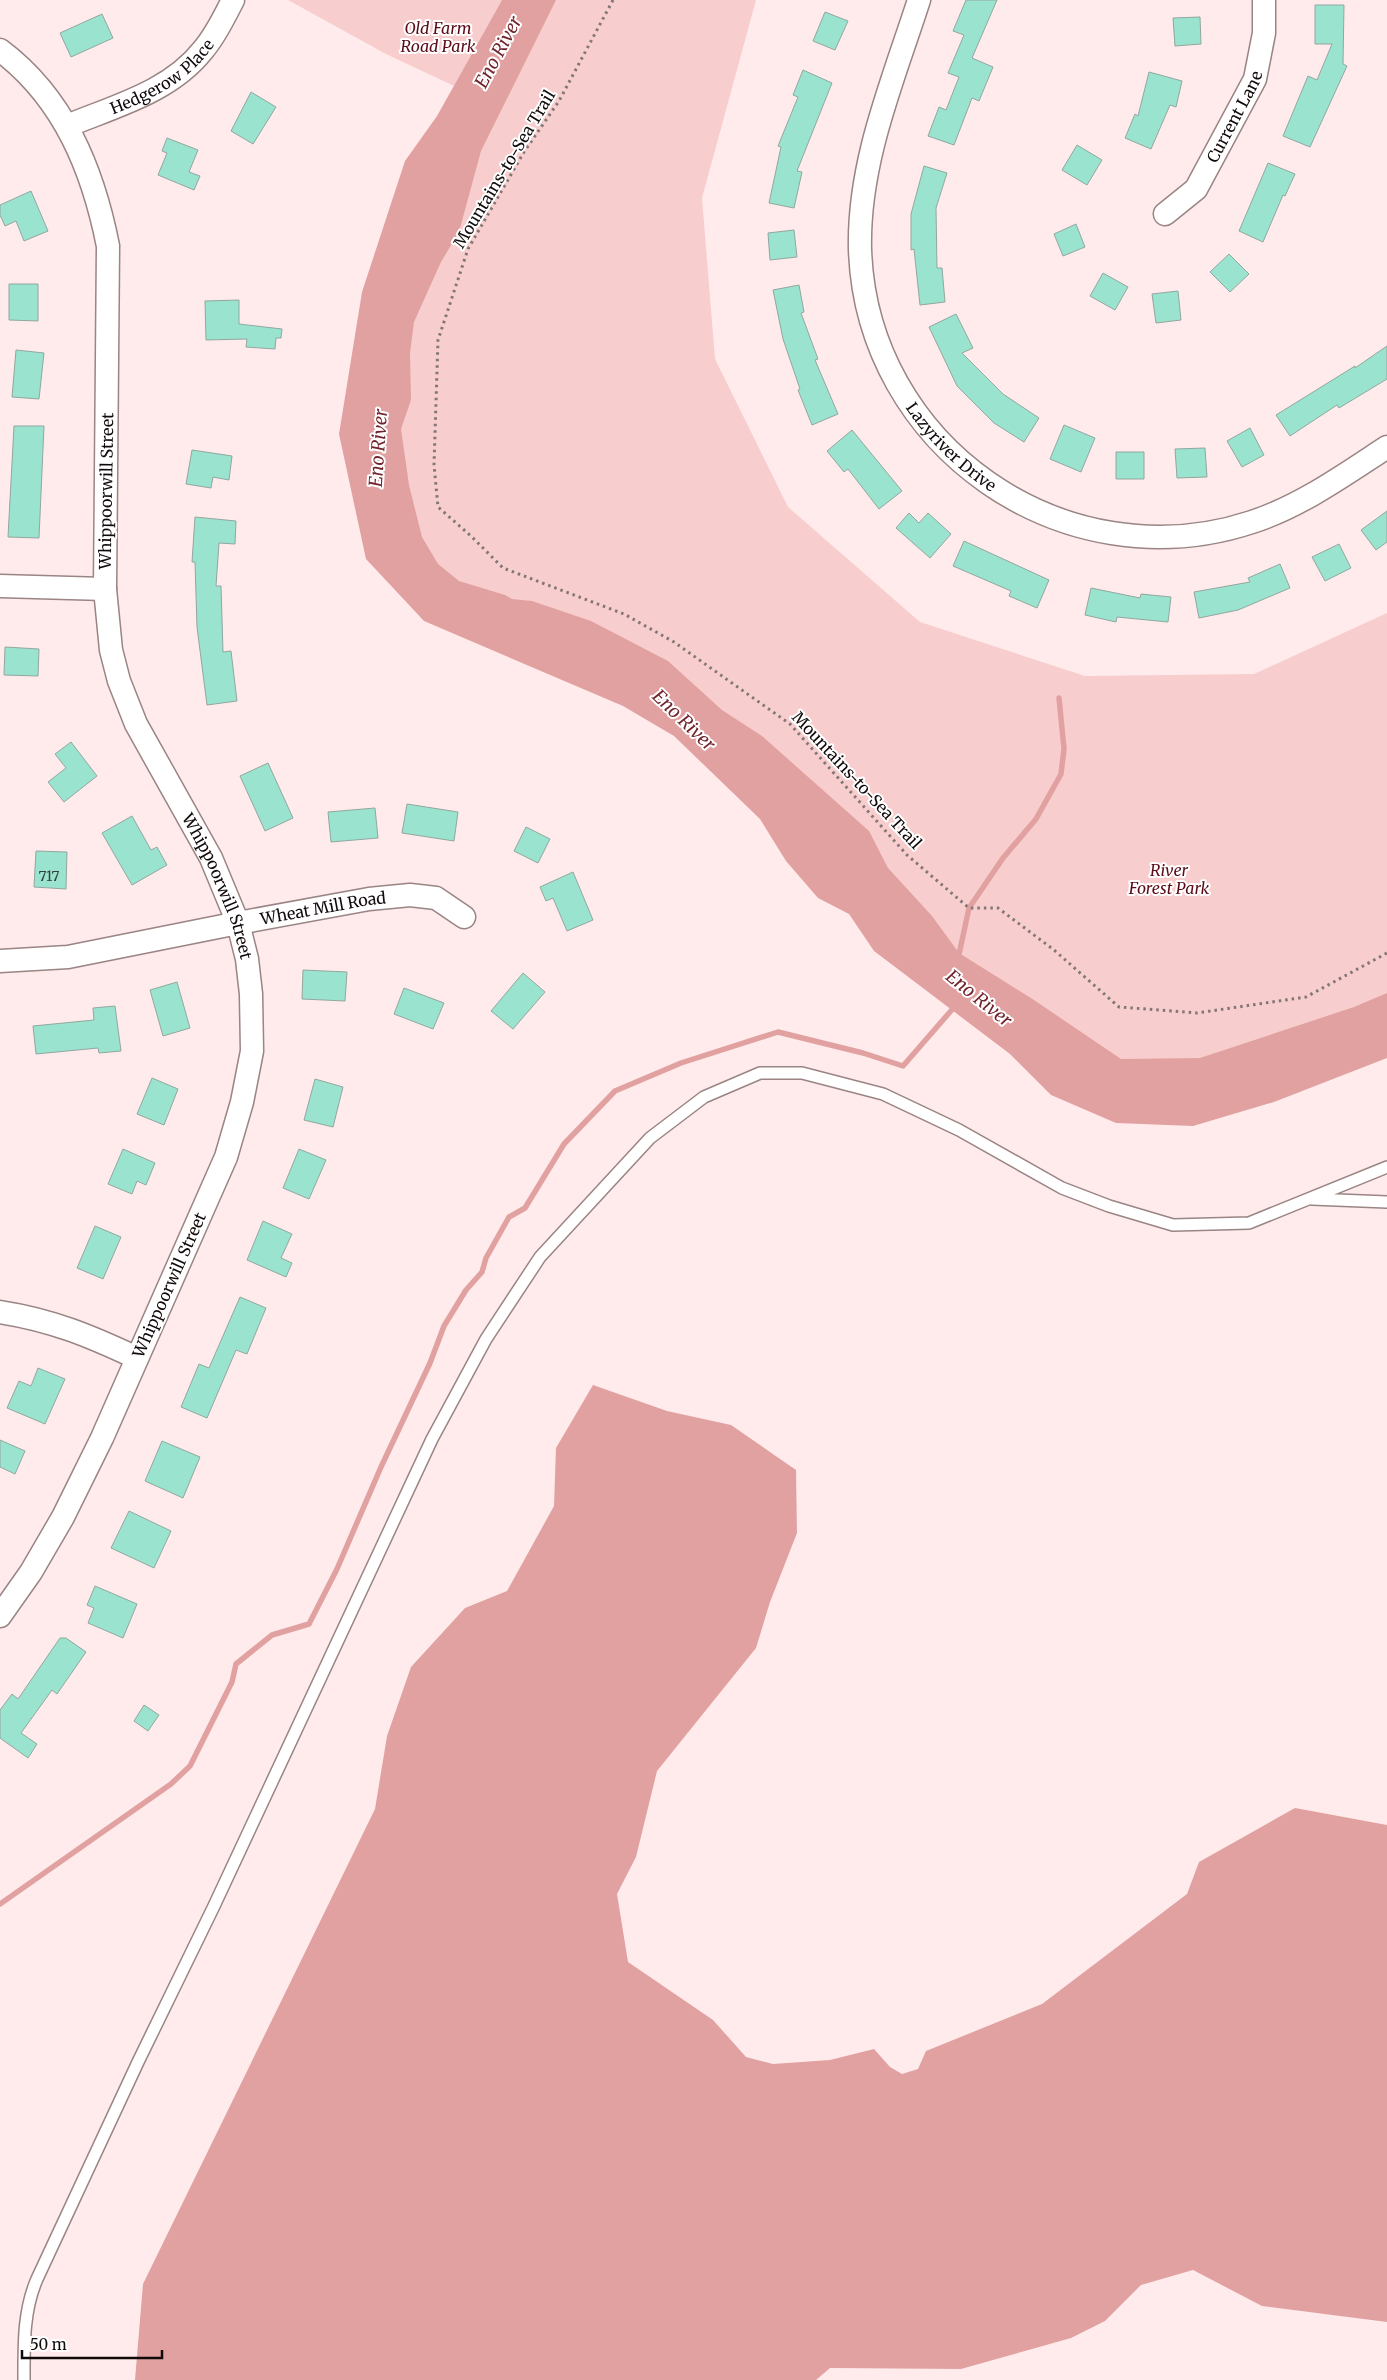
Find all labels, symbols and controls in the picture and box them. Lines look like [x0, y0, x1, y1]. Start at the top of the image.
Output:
water label: Eno River [469, 11, 527, 92]
park label: Old Farm Road Park [401, 18, 476, 56]
street label: Hedgerow Place [107, 35, 218, 118]
street label: Current Lane [1202, 69, 1266, 166]
street label: Mountains-to-Sea Trail [449, 86, 559, 252]
street label: Lazyriver Drive [902, 398, 1000, 495]
water label: Eno River [364, 407, 392, 488]
street label: Whippoorwill Street [95, 412, 117, 571]
water label: Eno River [648, 685, 721, 756]
street label: Mountains-to-Sea Trail [788, 707, 926, 853]
street label: Whippoorwill Street [178, 809, 257, 962]
park label: River Forest Park [1128, 860, 1210, 898]
house number: 717 [38, 867, 60, 885]
street label: Wheat Mill Road [258, 887, 387, 929]
water label: Eno River [941, 964, 1017, 1032]
street label: Whippoorwill Street [128, 1209, 210, 1362]
scale bar [22, 2328, 162, 2360]
text: 50 m [30, 2335, 67, 2354]

